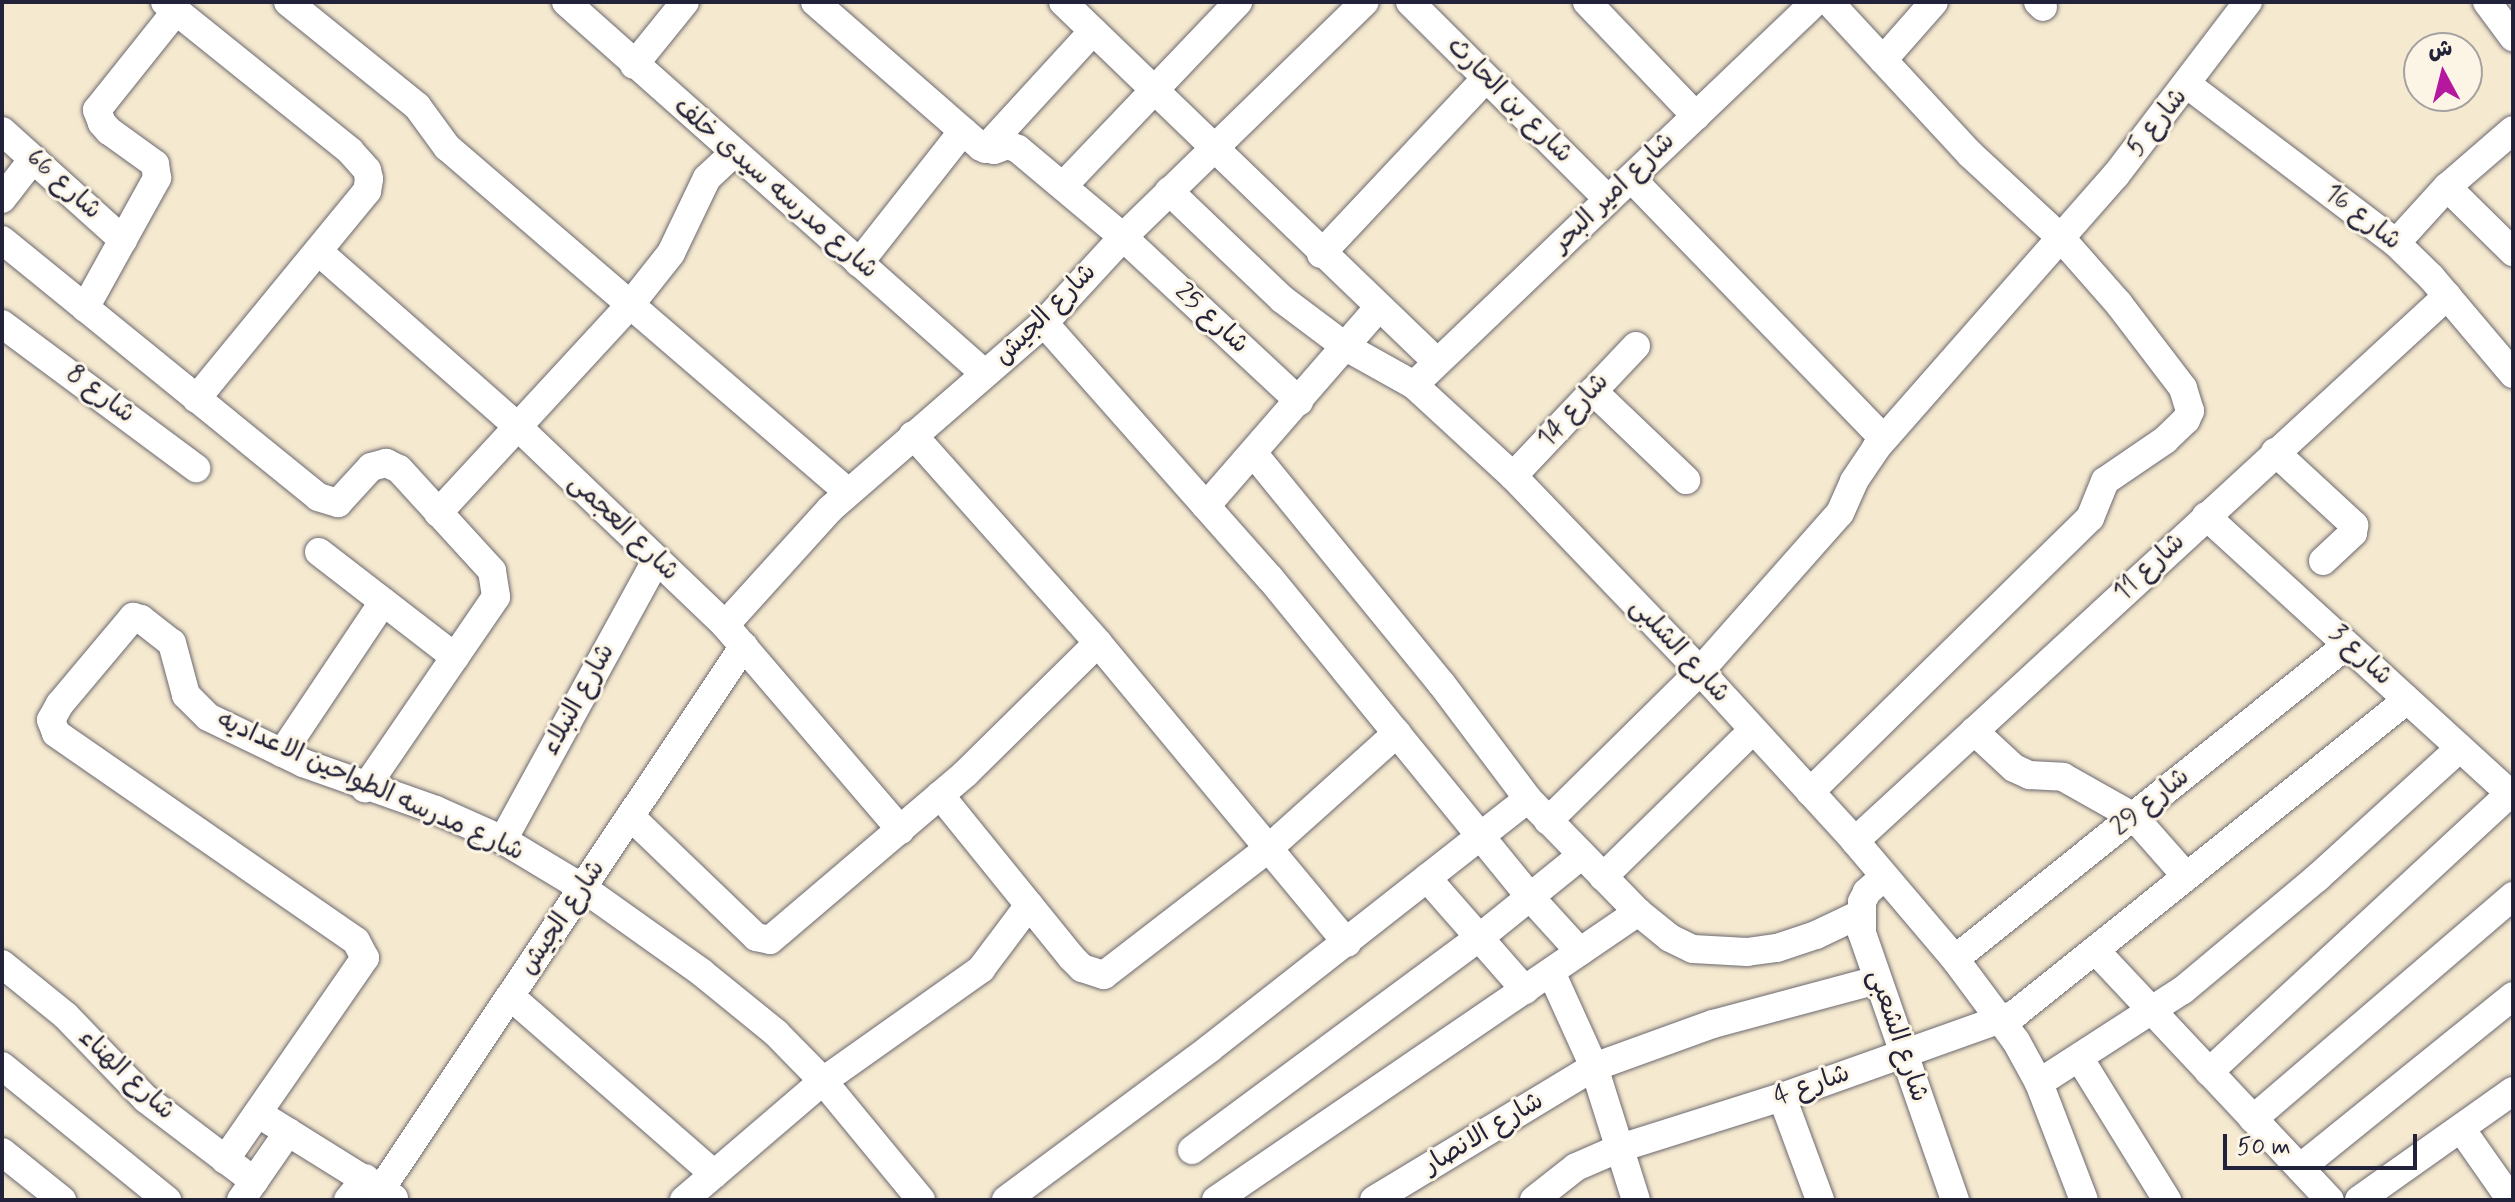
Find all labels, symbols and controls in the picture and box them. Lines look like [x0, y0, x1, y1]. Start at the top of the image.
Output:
street label: شارع بن الحارث [1439, 31, 1579, 171]
north arrow [2403, 32, 2483, 112]
text: ش [2427, 35, 2454, 66]
street label: شارع 5 [2121, 83, 2195, 163]
street label: شارع مدرسه سيدى خلف [666, 92, 884, 286]
street label: شارع امير البحر [1546, 127, 1682, 259]
street label: شارع 66 [19, 143, 107, 227]
street label: شارع 16 [2317, 178, 2407, 258]
street label: شارع الجيش [988, 257, 1104, 373]
street label: شارع 25 [1167, 277, 1255, 361]
street label: شارع 8 [59, 359, 141, 431]
street label: شارع 14 [1532, 367, 1616, 455]
street label: شارع العجمى [561, 468, 685, 588]
street label: شارع 11 [2108, 527, 2192, 609]
street label: شارع الشلبى [1622, 592, 1736, 710]
street label: شارع 3 [2322, 619, 2398, 693]
street label: شارع النبلاء [536, 639, 622, 761]
street label: شارع مدرسه الطواحين الاعداديه [212, 705, 528, 869]
street label: شارع 29 [2106, 762, 2196, 844]
street label: شارع الجيش [513, 855, 613, 981]
street label: شارع الشعبى [1860, 966, 1934, 1106]
street label: شارع الهناء [71, 1023, 181, 1127]
street label: شارع 4 [1770, 1058, 1854, 1114]
street label: شارع الانصار [1418, 1086, 1550, 1182]
scale bar [2227, 1118, 2421, 1168]
text: 50 m [2237, 1132, 2291, 1163]

